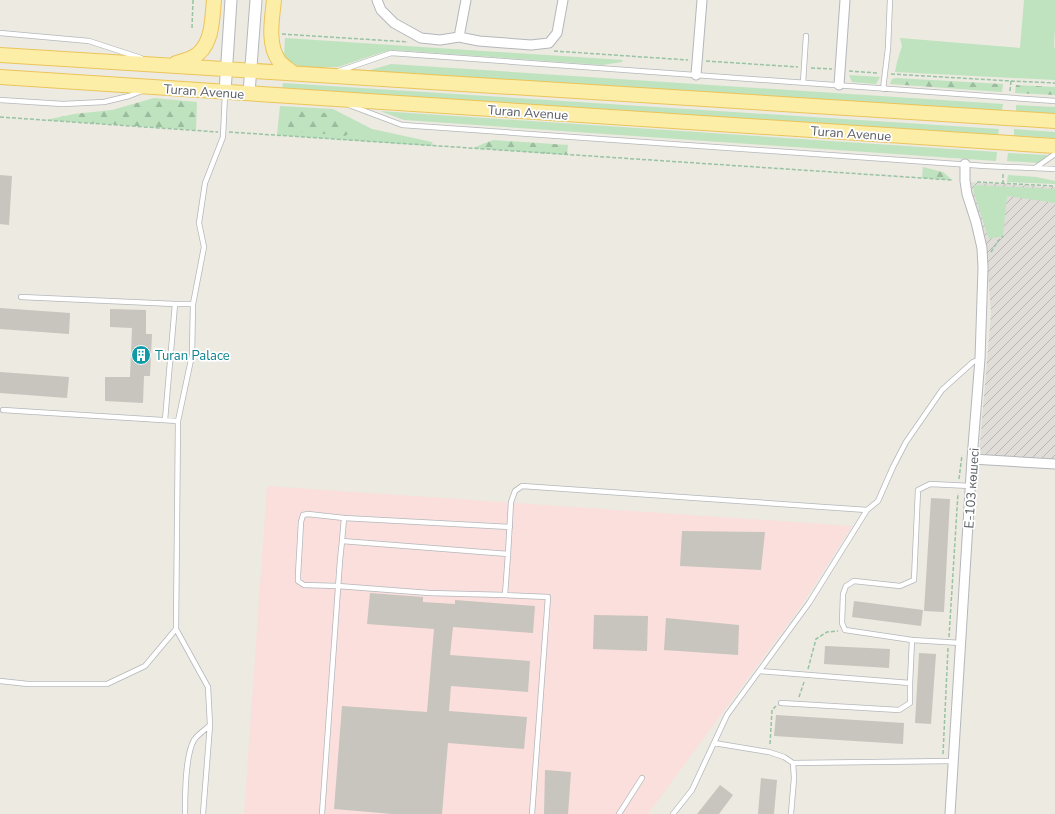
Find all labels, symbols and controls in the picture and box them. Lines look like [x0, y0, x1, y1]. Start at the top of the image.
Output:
street label: Turan Avenue [163, 80, 245, 104]
street label: Turan Avenue [487, 101, 569, 125]
street label: Turan Avenue [810, 122, 892, 146]
building icon: Turan Palace [130, 344, 152, 366]
place label: Turan Palace [155, 347, 230, 365]
street label: Е-103 көшесі [960, 447, 984, 529]

